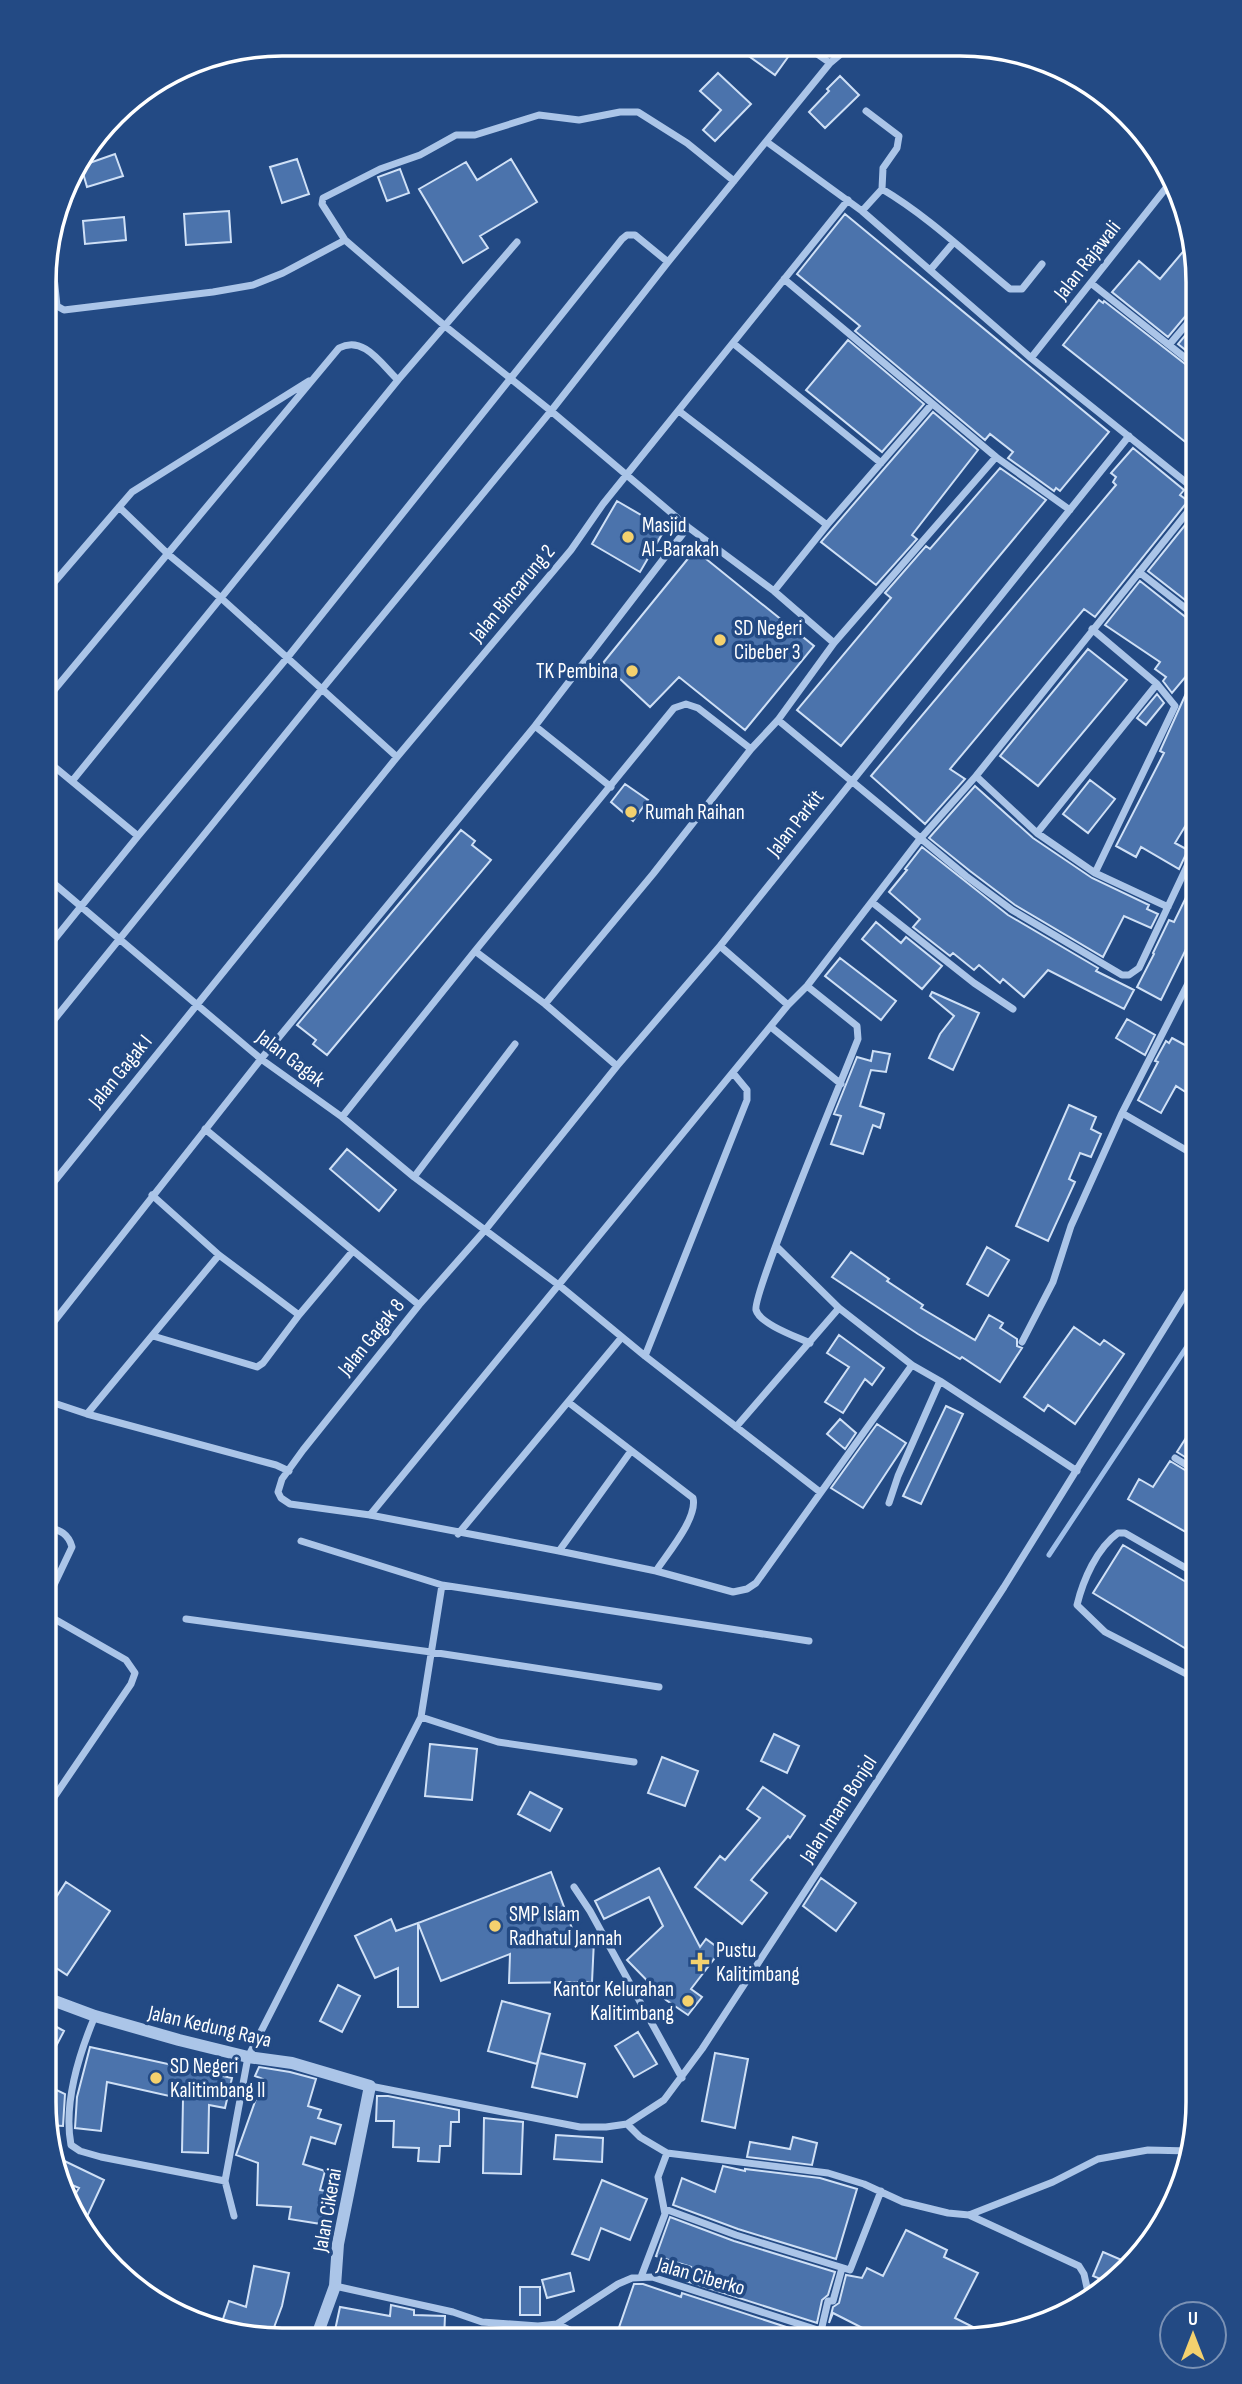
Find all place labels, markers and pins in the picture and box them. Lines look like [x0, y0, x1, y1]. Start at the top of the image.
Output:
place label: Masjid Al-Barakah [641, 513, 719, 562]
marker: Masjid Al-Barakah [620, 529, 636, 545]
place label: SD Negeri Cibeber 3 [734, 616, 802, 665]
marker: SD Negeri Cibeber 3 [712, 632, 728, 648]
place label: TK Pembina [536, 659, 618, 684]
marker: TK Pembina [624, 663, 640, 679]
place label: Rumah Raihan [645, 800, 745, 825]
marker: Rumah Raihan [623, 804, 639, 820]
place label: SMP Islam Radhatul Jannah [509, 1902, 622, 1951]
marker: SMP Islam Radhatul Jannah [487, 1918, 503, 1934]
place label: Pustu Kalitimbang [716, 1938, 800, 1987]
marker: Pustu Kalitimbang [690, 1952, 710, 1972]
place label: Kantor Kelurahan Kalitimbang [553, 1977, 674, 2026]
marker: Kantor Kelurahan Kalitimbang [680, 1993, 696, 2009]
place label: SD Negeri Kalitimbang II [170, 2054, 266, 2103]
marker: SD Negeri Kalitimbang II [148, 2070, 164, 2086]

